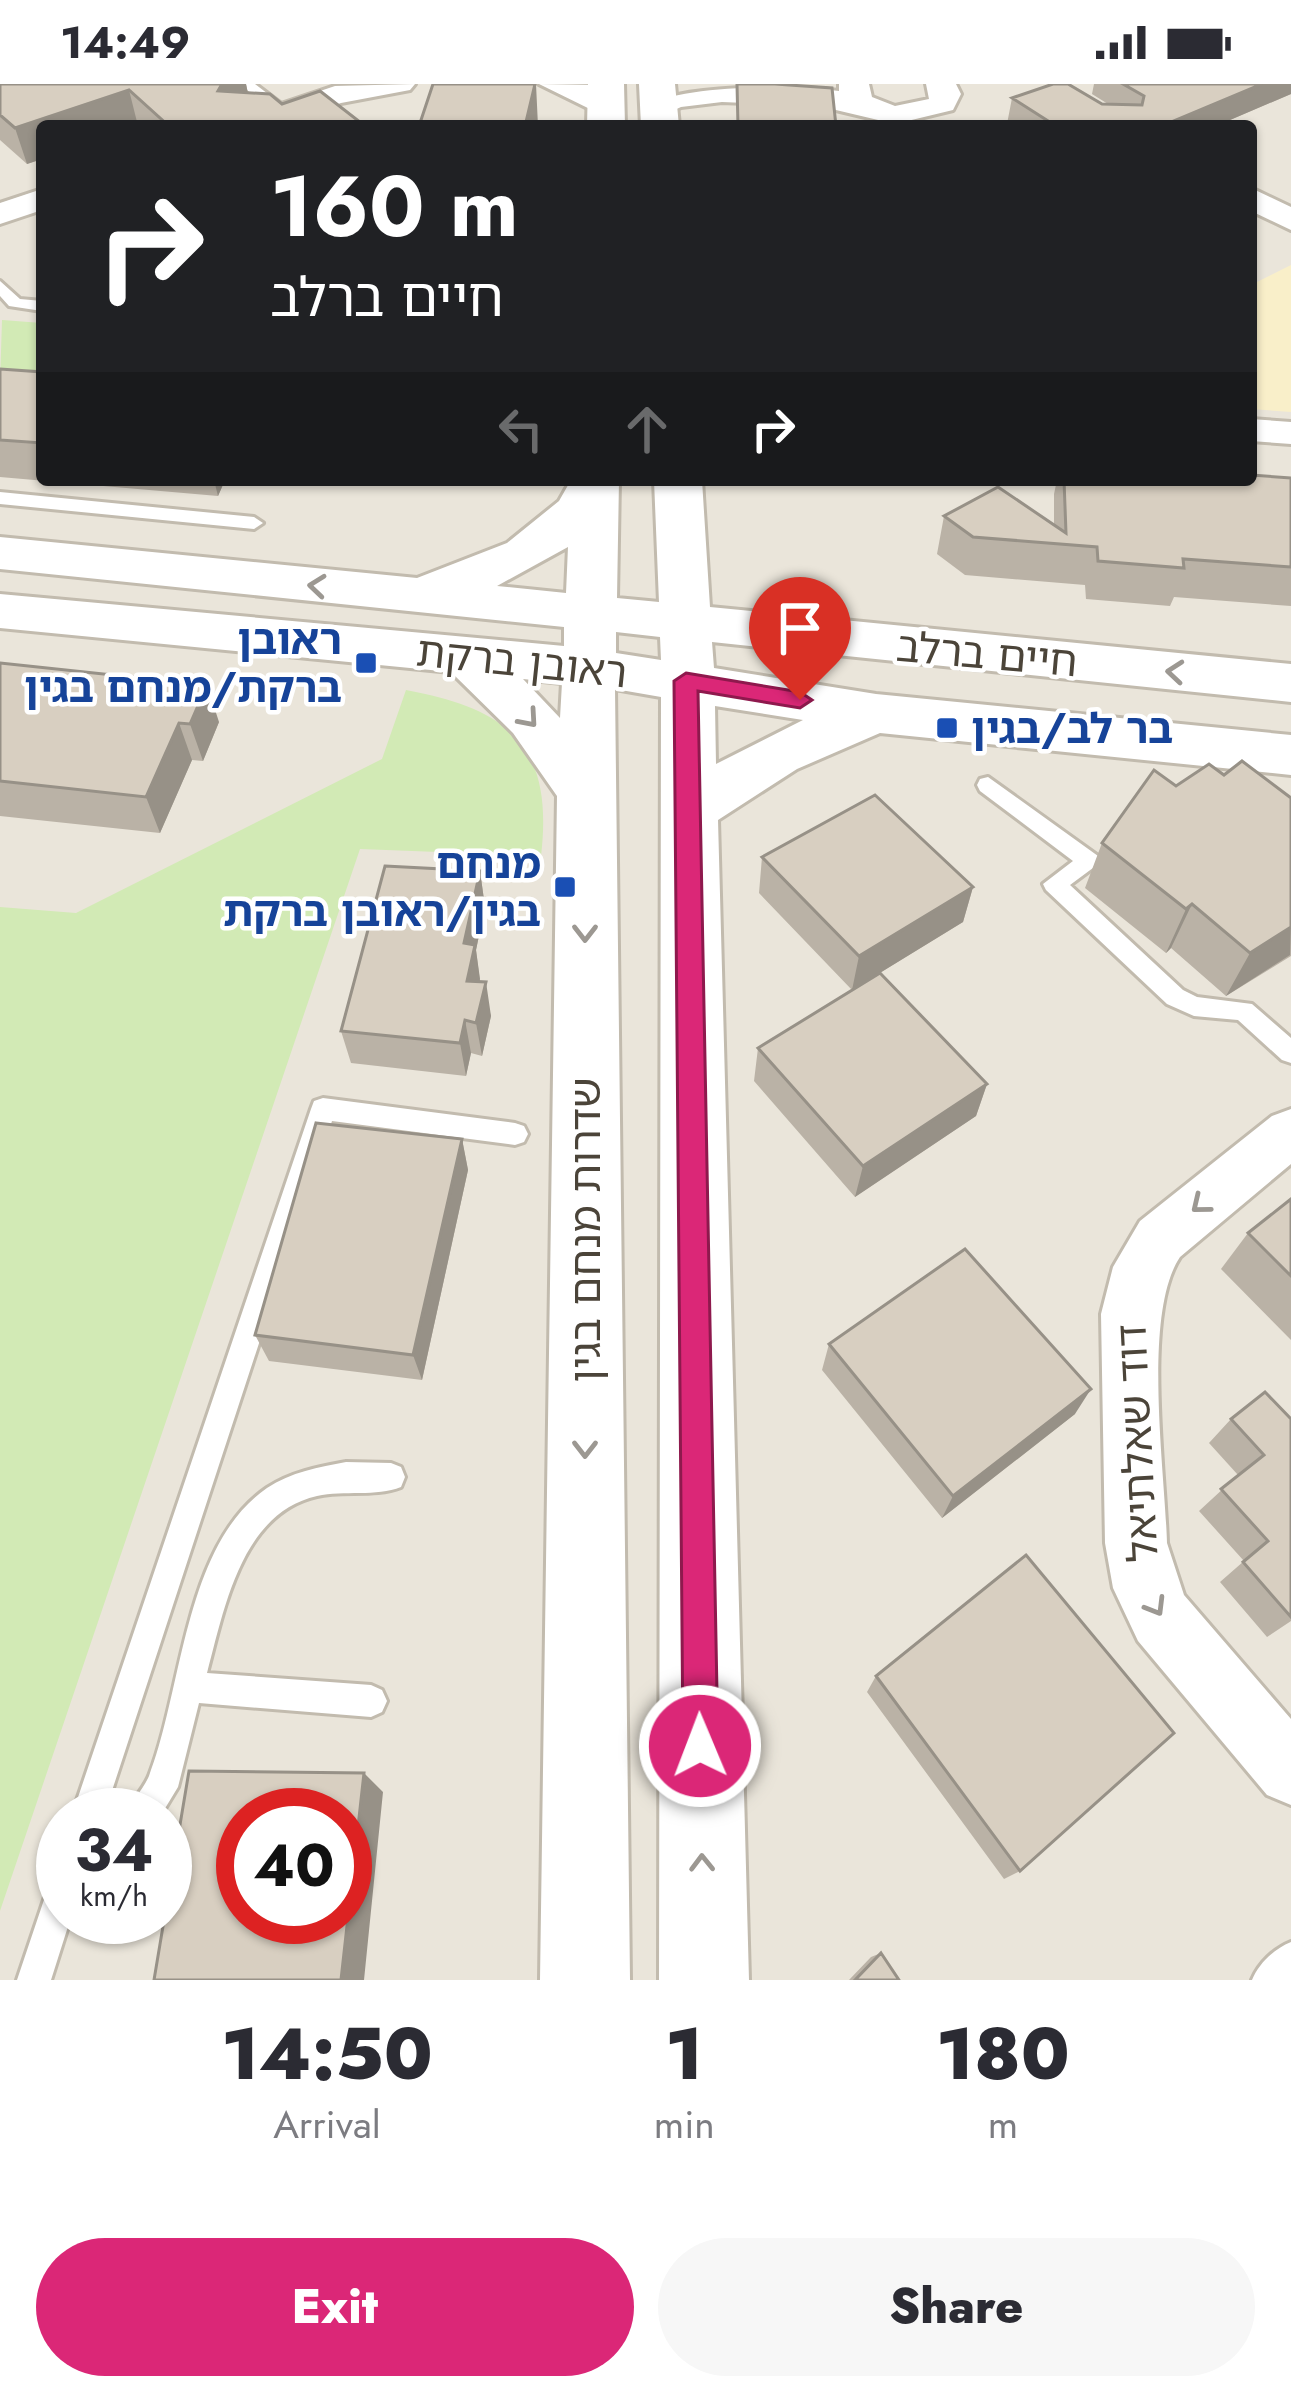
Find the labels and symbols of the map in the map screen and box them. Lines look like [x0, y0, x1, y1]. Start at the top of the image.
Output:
one-way arrow [307, 573, 327, 599]
pin [749, 577, 851, 700]
place label: ראובן ברקת/מנחם בגין [24, 609, 342, 718]
street label: חיים ברלב [894, 616, 1080, 692]
street label: ראובן ברקת [414, 621, 630, 703]
marker: ראובן ברקת/מנחם בגין [353, 650, 379, 676]
one-way arrow [1165, 660, 1184, 685]
place label: בר לב/בגין [971, 698, 1173, 759]
one-way arrow [515, 706, 537, 728]
marker: בר לב/בגין [934, 715, 960, 741]
place label: מנחם בגין/ראובן ברקת [223, 833, 541, 942]
marker: מנחם בגין/ראובן ברקת [552, 874, 578, 900]
one-way arrow [572, 925, 598, 943]
street label: שדרות מנחם בגין [555, 1077, 616, 1383]
one-way arrow [1192, 1191, 1214, 1212]
street label: דוד שאלתיאל [1100, 1322, 1174, 1564]
one-way arrow [572, 1441, 598, 1459]
one-way arrow [1142, 1594, 1164, 1616]
position arrow [637, 1683, 763, 1809]
speed limit sign: 40 [216, 1788, 372, 1944]
one-way arrow [689, 1853, 715, 1871]

